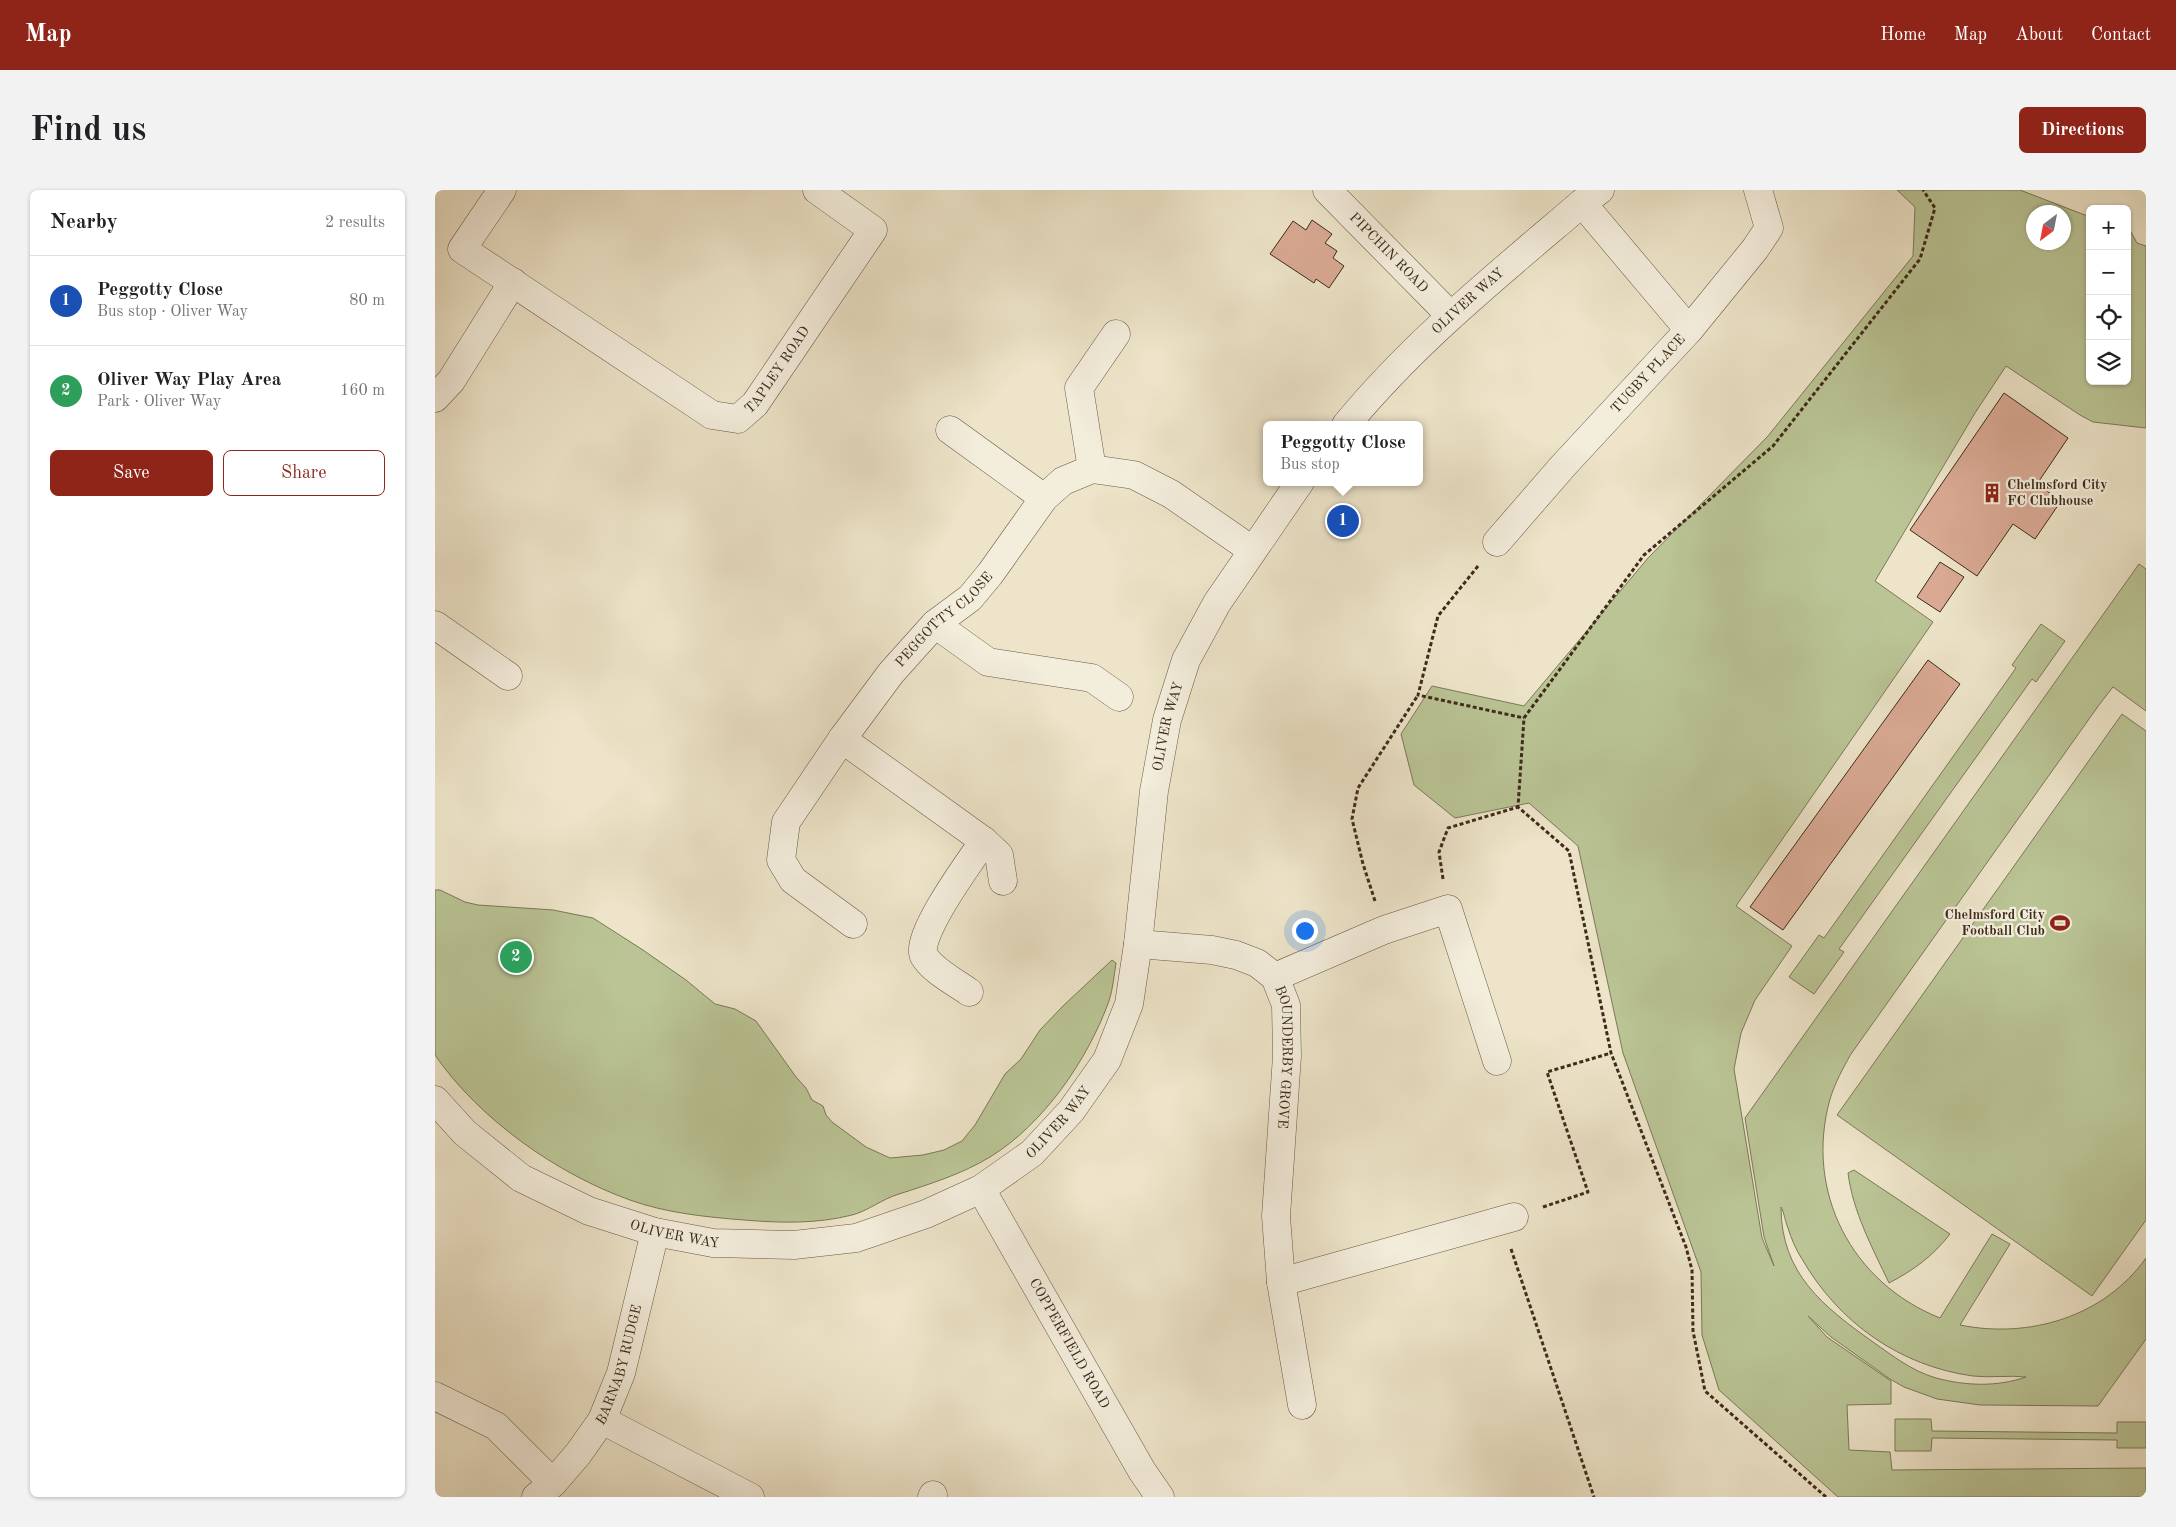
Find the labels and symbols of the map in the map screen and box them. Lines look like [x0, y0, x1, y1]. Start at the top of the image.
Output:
north arrow [2026, 205, 2071, 250]
street label: PIPCHIN ROAD [1347, 210, 1431, 295]
street label: OLIVER WAY [1429, 266, 1507, 337]
street label: TAPLEY ROAD [742, 324, 813, 416]
street label: TUGBY PLACE [1608, 332, 1688, 416]
place label: Chelmsford City FC Clubhouse [2007, 478, 2108, 508]
building icon: Chelmsford City FC Clubhouse [1981, 482, 2003, 504]
pin: 1 [1327, 502, 1359, 540]
street label: PEGGOTTY CLOSE [893, 569, 995, 670]
street label: OLIVER WAY [1151, 680, 1186, 772]
place label: Chelmsford City Football Club [1944, 908, 2045, 938]
sports icon: Chelmsford City Football Club [2049, 912, 2071, 934]
your location [1292, 918, 1318, 944]
pin: 2 [500, 938, 532, 976]
street label: BOUNDERBY GROVE [1272, 984, 1294, 1129]
street label: OLIVER WAY [1024, 1083, 1093, 1162]
street label: OLIVER WAY [628, 1217, 720, 1250]
street label: COPPERFIELD ROAD [1027, 1276, 1112, 1411]
street label: BARNABY RUDGE [594, 1303, 644, 1428]

